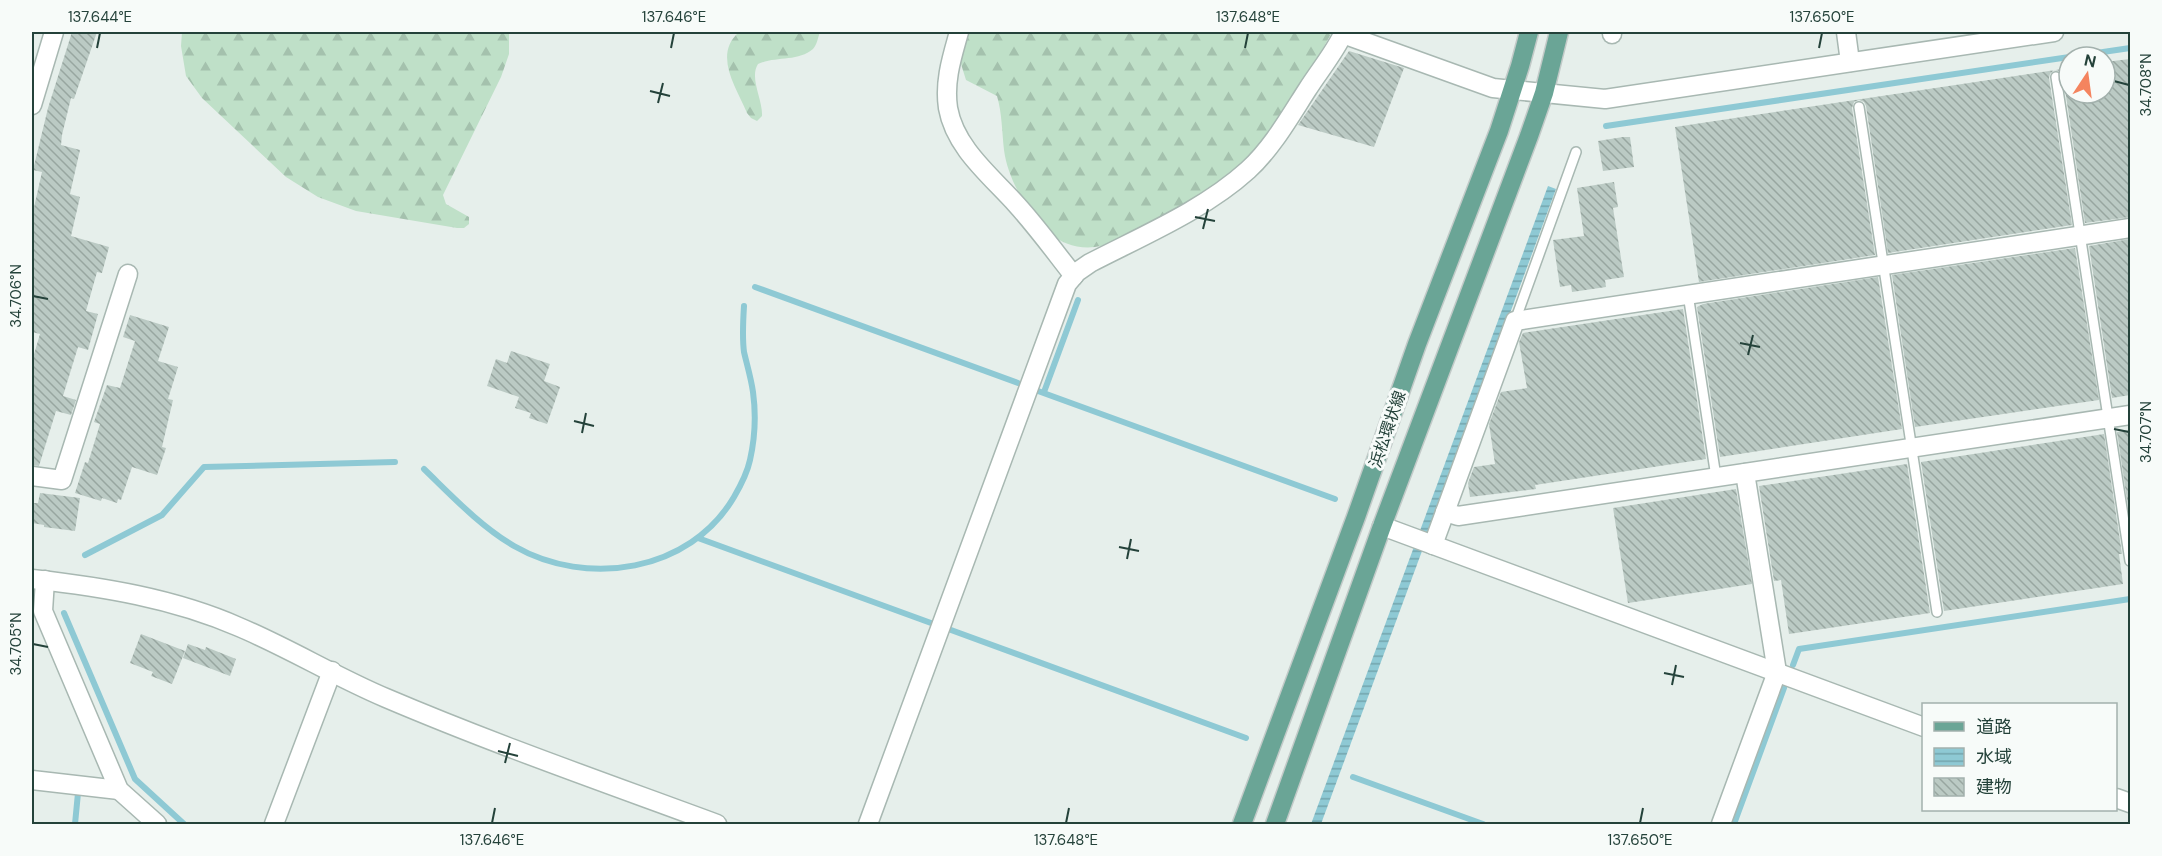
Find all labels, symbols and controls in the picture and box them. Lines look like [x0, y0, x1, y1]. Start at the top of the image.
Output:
text: 137.644°E [68, 7, 132, 27]
text: 137.646°E [642, 7, 706, 27]
text: 137.648°E [1216, 7, 1280, 27]
text: 137.650°E [1789, 7, 1855, 27]
north arrow [2057, 45, 2117, 105]
text: N [2082, 49, 2098, 72]
text: 34.708°N [2136, 53, 2156, 117]
text: 34.706°N [6, 264, 26, 328]
street label: 浜松環状線 [1365, 388, 1410, 470]
text: 34.707°N [2136, 401, 2156, 463]
text: 34.705°N [6, 612, 26, 676]
legend [1922, 703, 2117, 811]
text: 道路 [1976, 715, 2012, 739]
text: 水域 [1976, 745, 2012, 769]
text: 建物 [1976, 775, 2012, 799]
text: 137.646°E [460, 830, 524, 850]
text: 137.648°E [1034, 830, 1098, 850]
text: 137.650°E [1607, 830, 1673, 850]

